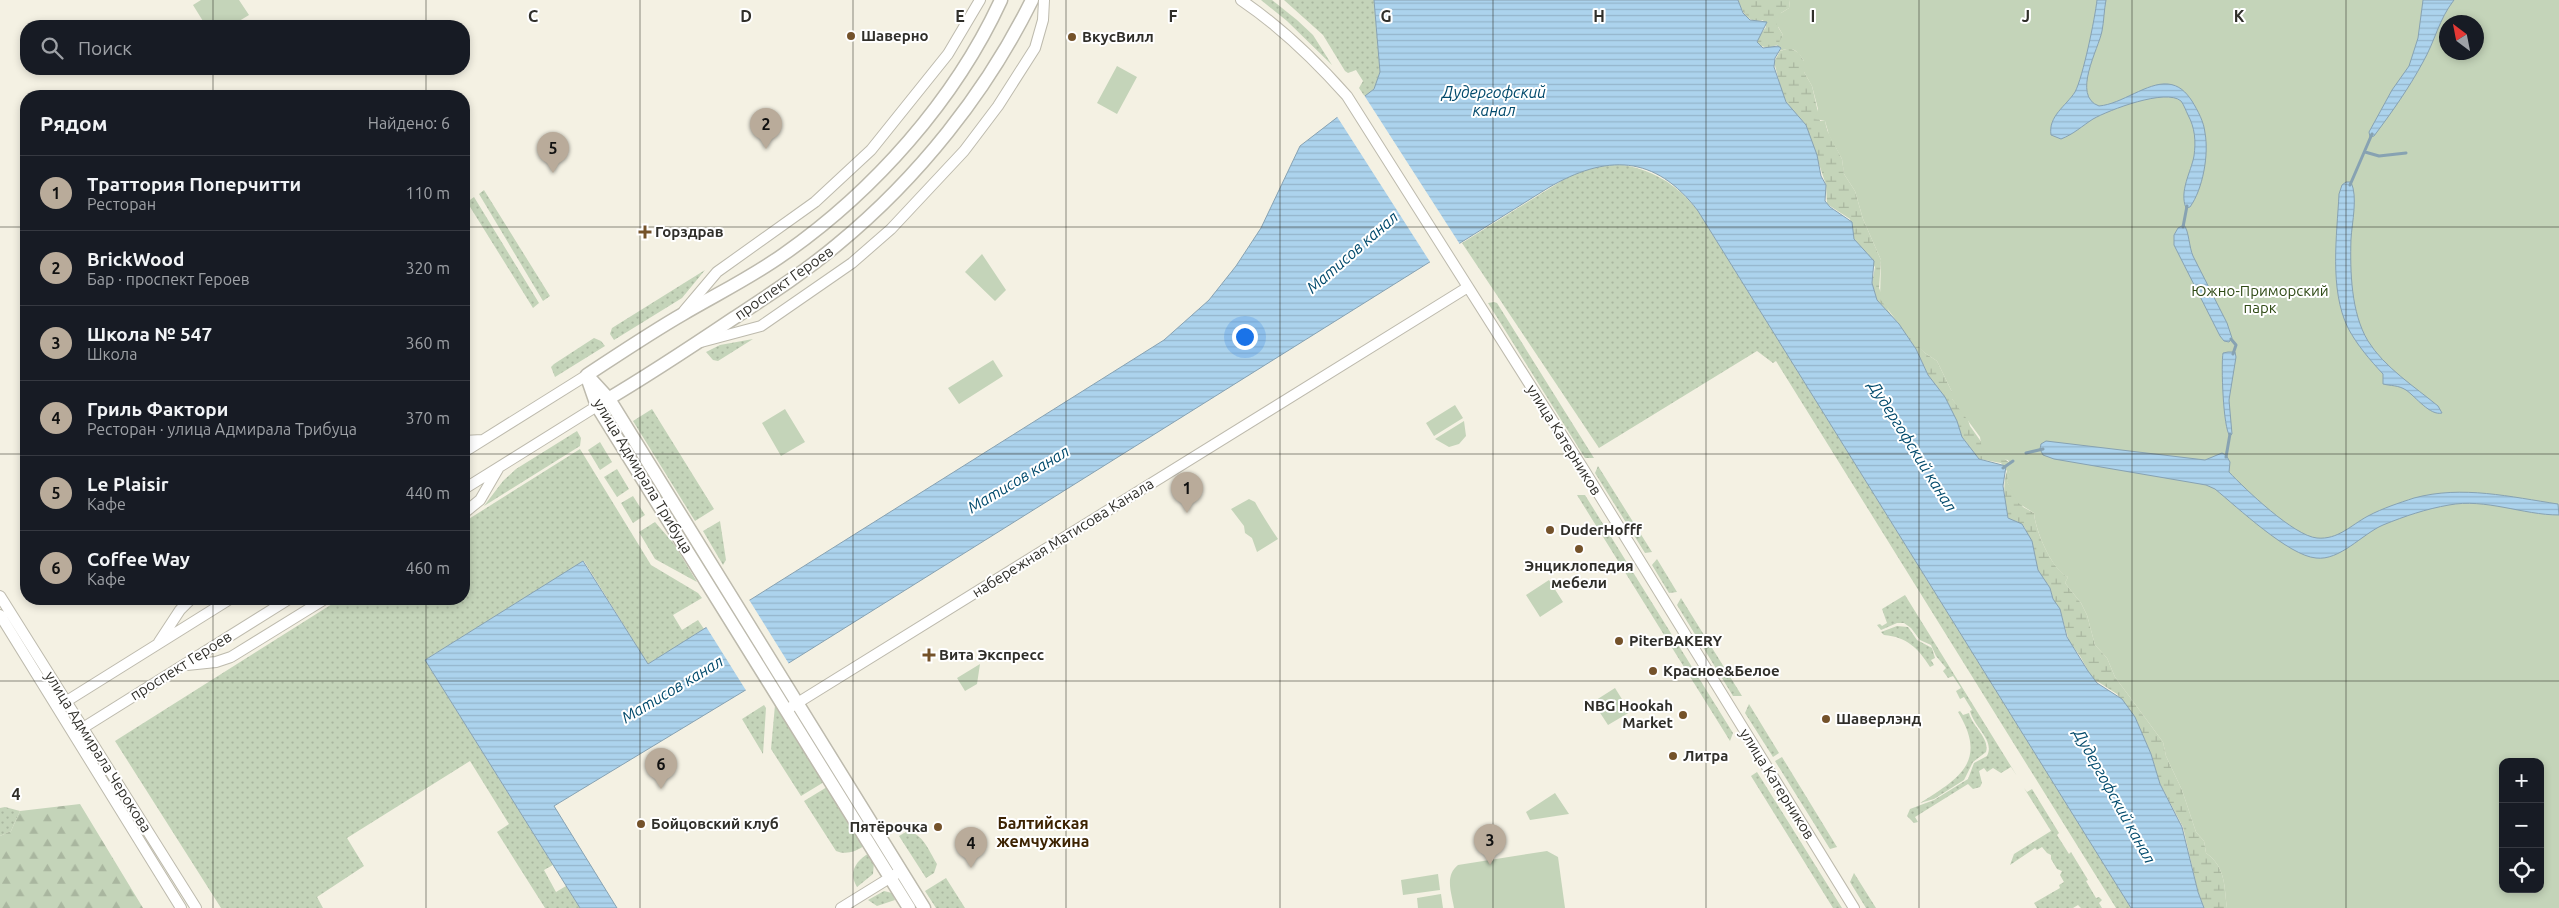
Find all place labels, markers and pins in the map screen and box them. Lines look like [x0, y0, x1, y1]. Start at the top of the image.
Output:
place label: Шаверно [861, 27, 929, 44]
place label: ВкусВилл [1082, 28, 1154, 45]
marker: Шаверно [845, 30, 857, 42]
marker: ВкусВилл [1066, 31, 1078, 43]
pin: 2 [750, 108, 782, 149]
pin: 5 [537, 132, 569, 173]
place label: Горздрав [655, 223, 724, 240]
marker: Горздрав [639, 226, 651, 238]
pin: 1 [1171, 472, 1203, 513]
place label: DuderHofff [1560, 521, 1643, 538]
marker: DuderHofff [1544, 524, 1556, 536]
marker: Энциклопедия мебели [1573, 543, 1585, 555]
place label: Энциклопедия мебели [1524, 557, 1634, 591]
place label: PiterBAKERY [1629, 632, 1722, 649]
marker: PiterBAKERY [1613, 635, 1625, 647]
place label: Вита Экспресс [939, 646, 1044, 663]
marker: Вита Экспресс [923, 649, 935, 661]
place label: Красное&Белое [1663, 662, 1780, 679]
marker: Красное&Белое [1647, 665, 1659, 677]
place label: NBG Hookah Market [1584, 697, 1674, 731]
marker: NBG Hookah Market [1677, 709, 1689, 721]
place label: Шаверлэнд [1836, 710, 1921, 727]
marker: Шаверлэнд [1820, 713, 1832, 725]
place label: Литра [1683, 747, 1728, 764]
pin: 6 [645, 748, 677, 789]
marker: Литра [1667, 750, 1679, 762]
place label: Бойцовский клуб [651, 815, 779, 832]
marker: Бойцовский клуб [635, 818, 647, 830]
place label: Пятёрочка [849, 818, 928, 835]
marker: Пятёрочка [932, 821, 944, 833]
pin: 3 [1474, 824, 1506, 865]
pin: 4 [955, 827, 987, 868]

